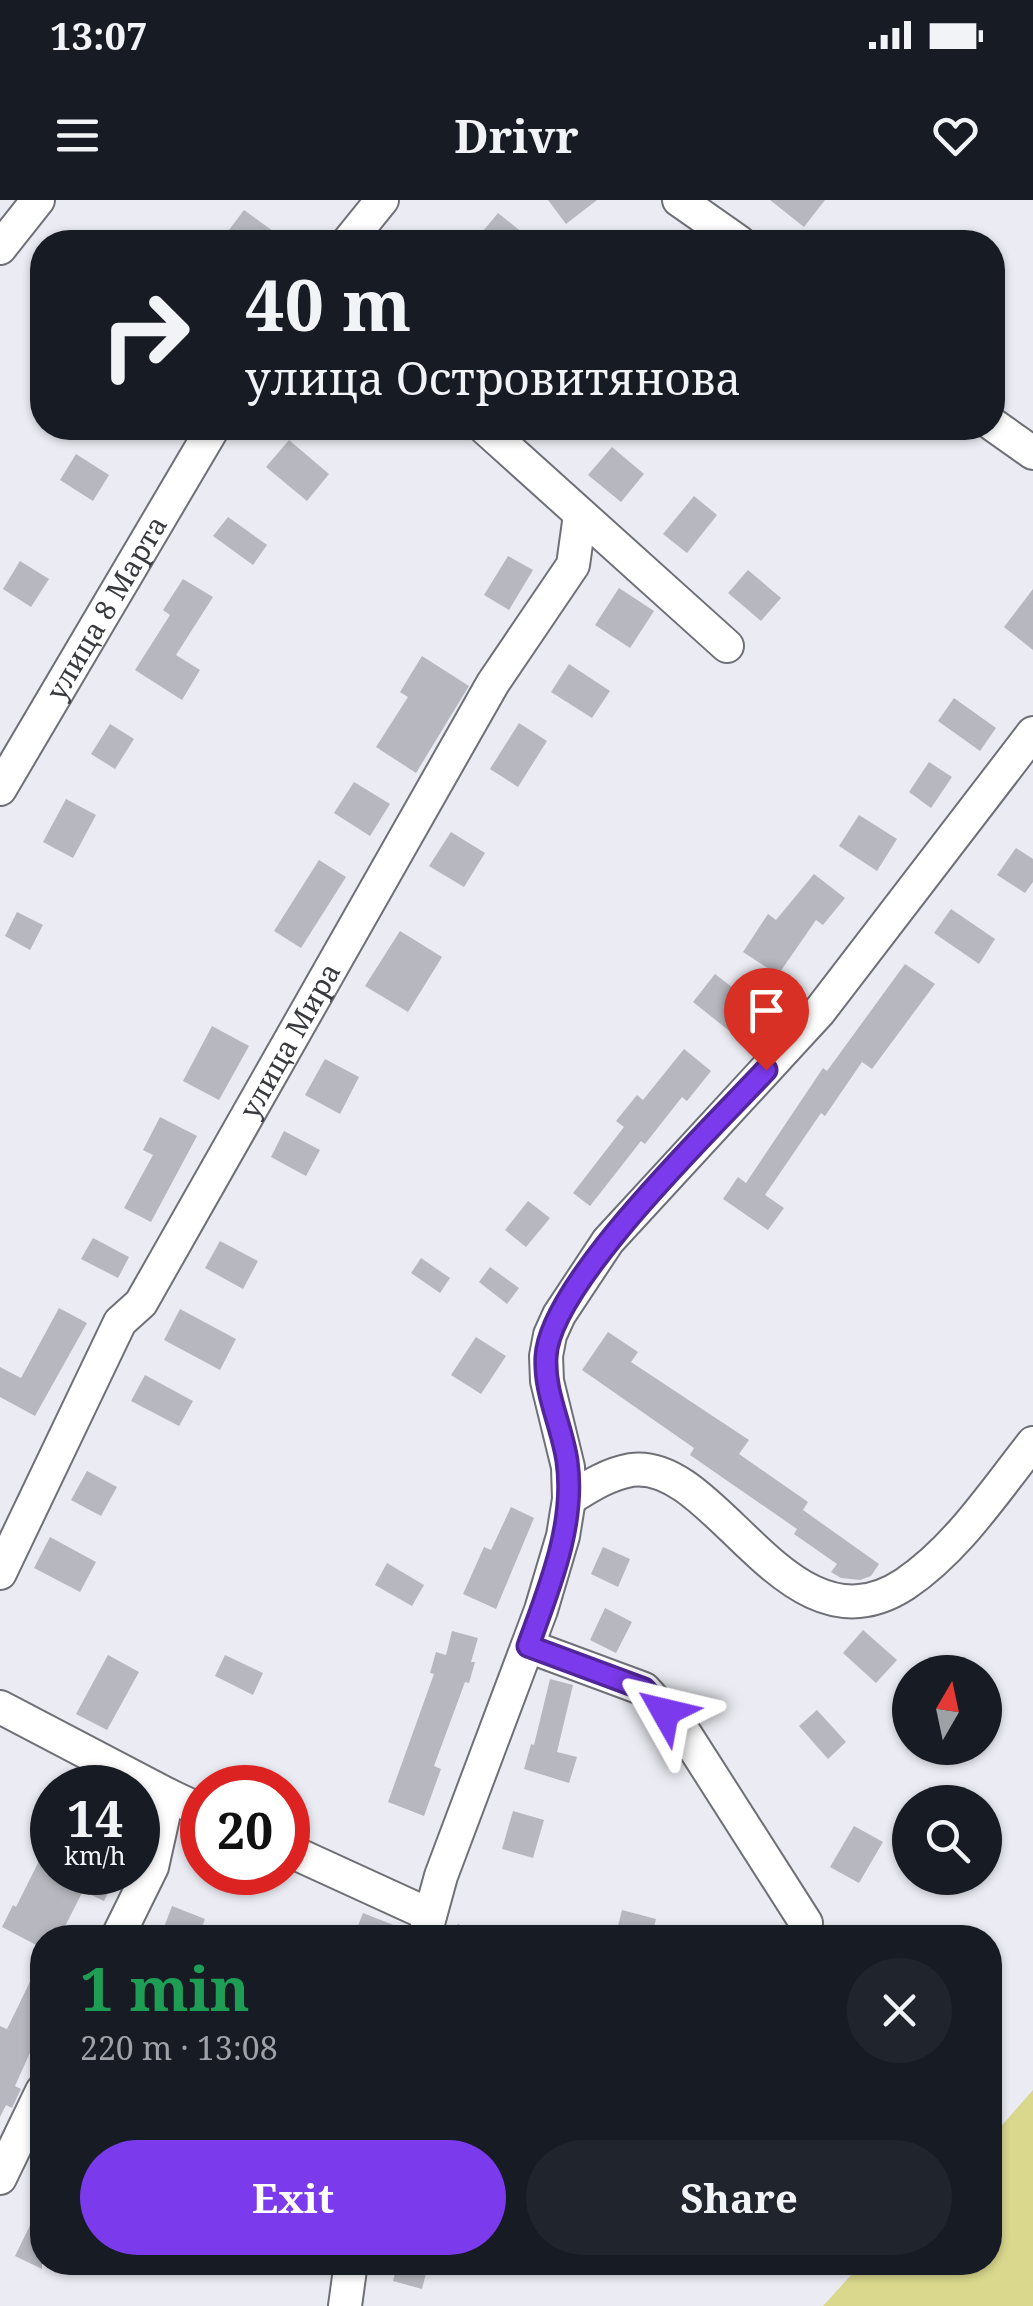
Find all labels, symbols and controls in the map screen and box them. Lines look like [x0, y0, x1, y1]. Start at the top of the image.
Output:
text: 13:07 [50, 9, 147, 61]
text: Drivr [454, 105, 579, 166]
icon: menu [50, 108, 105, 163]
icon: heart [928, 108, 983, 163]
text: 40 m [245, 256, 411, 352]
icon: right [80, 270, 210, 400]
text: улица Островитянова [245, 347, 741, 408]
street label: улица 8 Марта [37, 508, 175, 707]
street label: улица Мира [230, 956, 348, 1125]
pin [724, 968, 809, 1071]
icon: arrive [739, 983, 794, 1038]
north arrow [892, 1655, 1002, 1765]
map controls [892, 1655, 1002, 1895]
position arrow [613, 1660, 717, 1764]
speed limit sign: 20 [180, 1765, 310, 1895]
text: 14 [67, 1784, 123, 1852]
button: search [892, 1785, 1002, 1895]
text: km/h [64, 1838, 126, 1872]
text: 1 min [80, 1947, 250, 2029]
button: close [847, 1958, 952, 2063]
text: 220 m · 13:08 [80, 2026, 278, 2069]
button: Exit [80, 2140, 506, 2255]
button: Share [526, 2140, 952, 2255]

